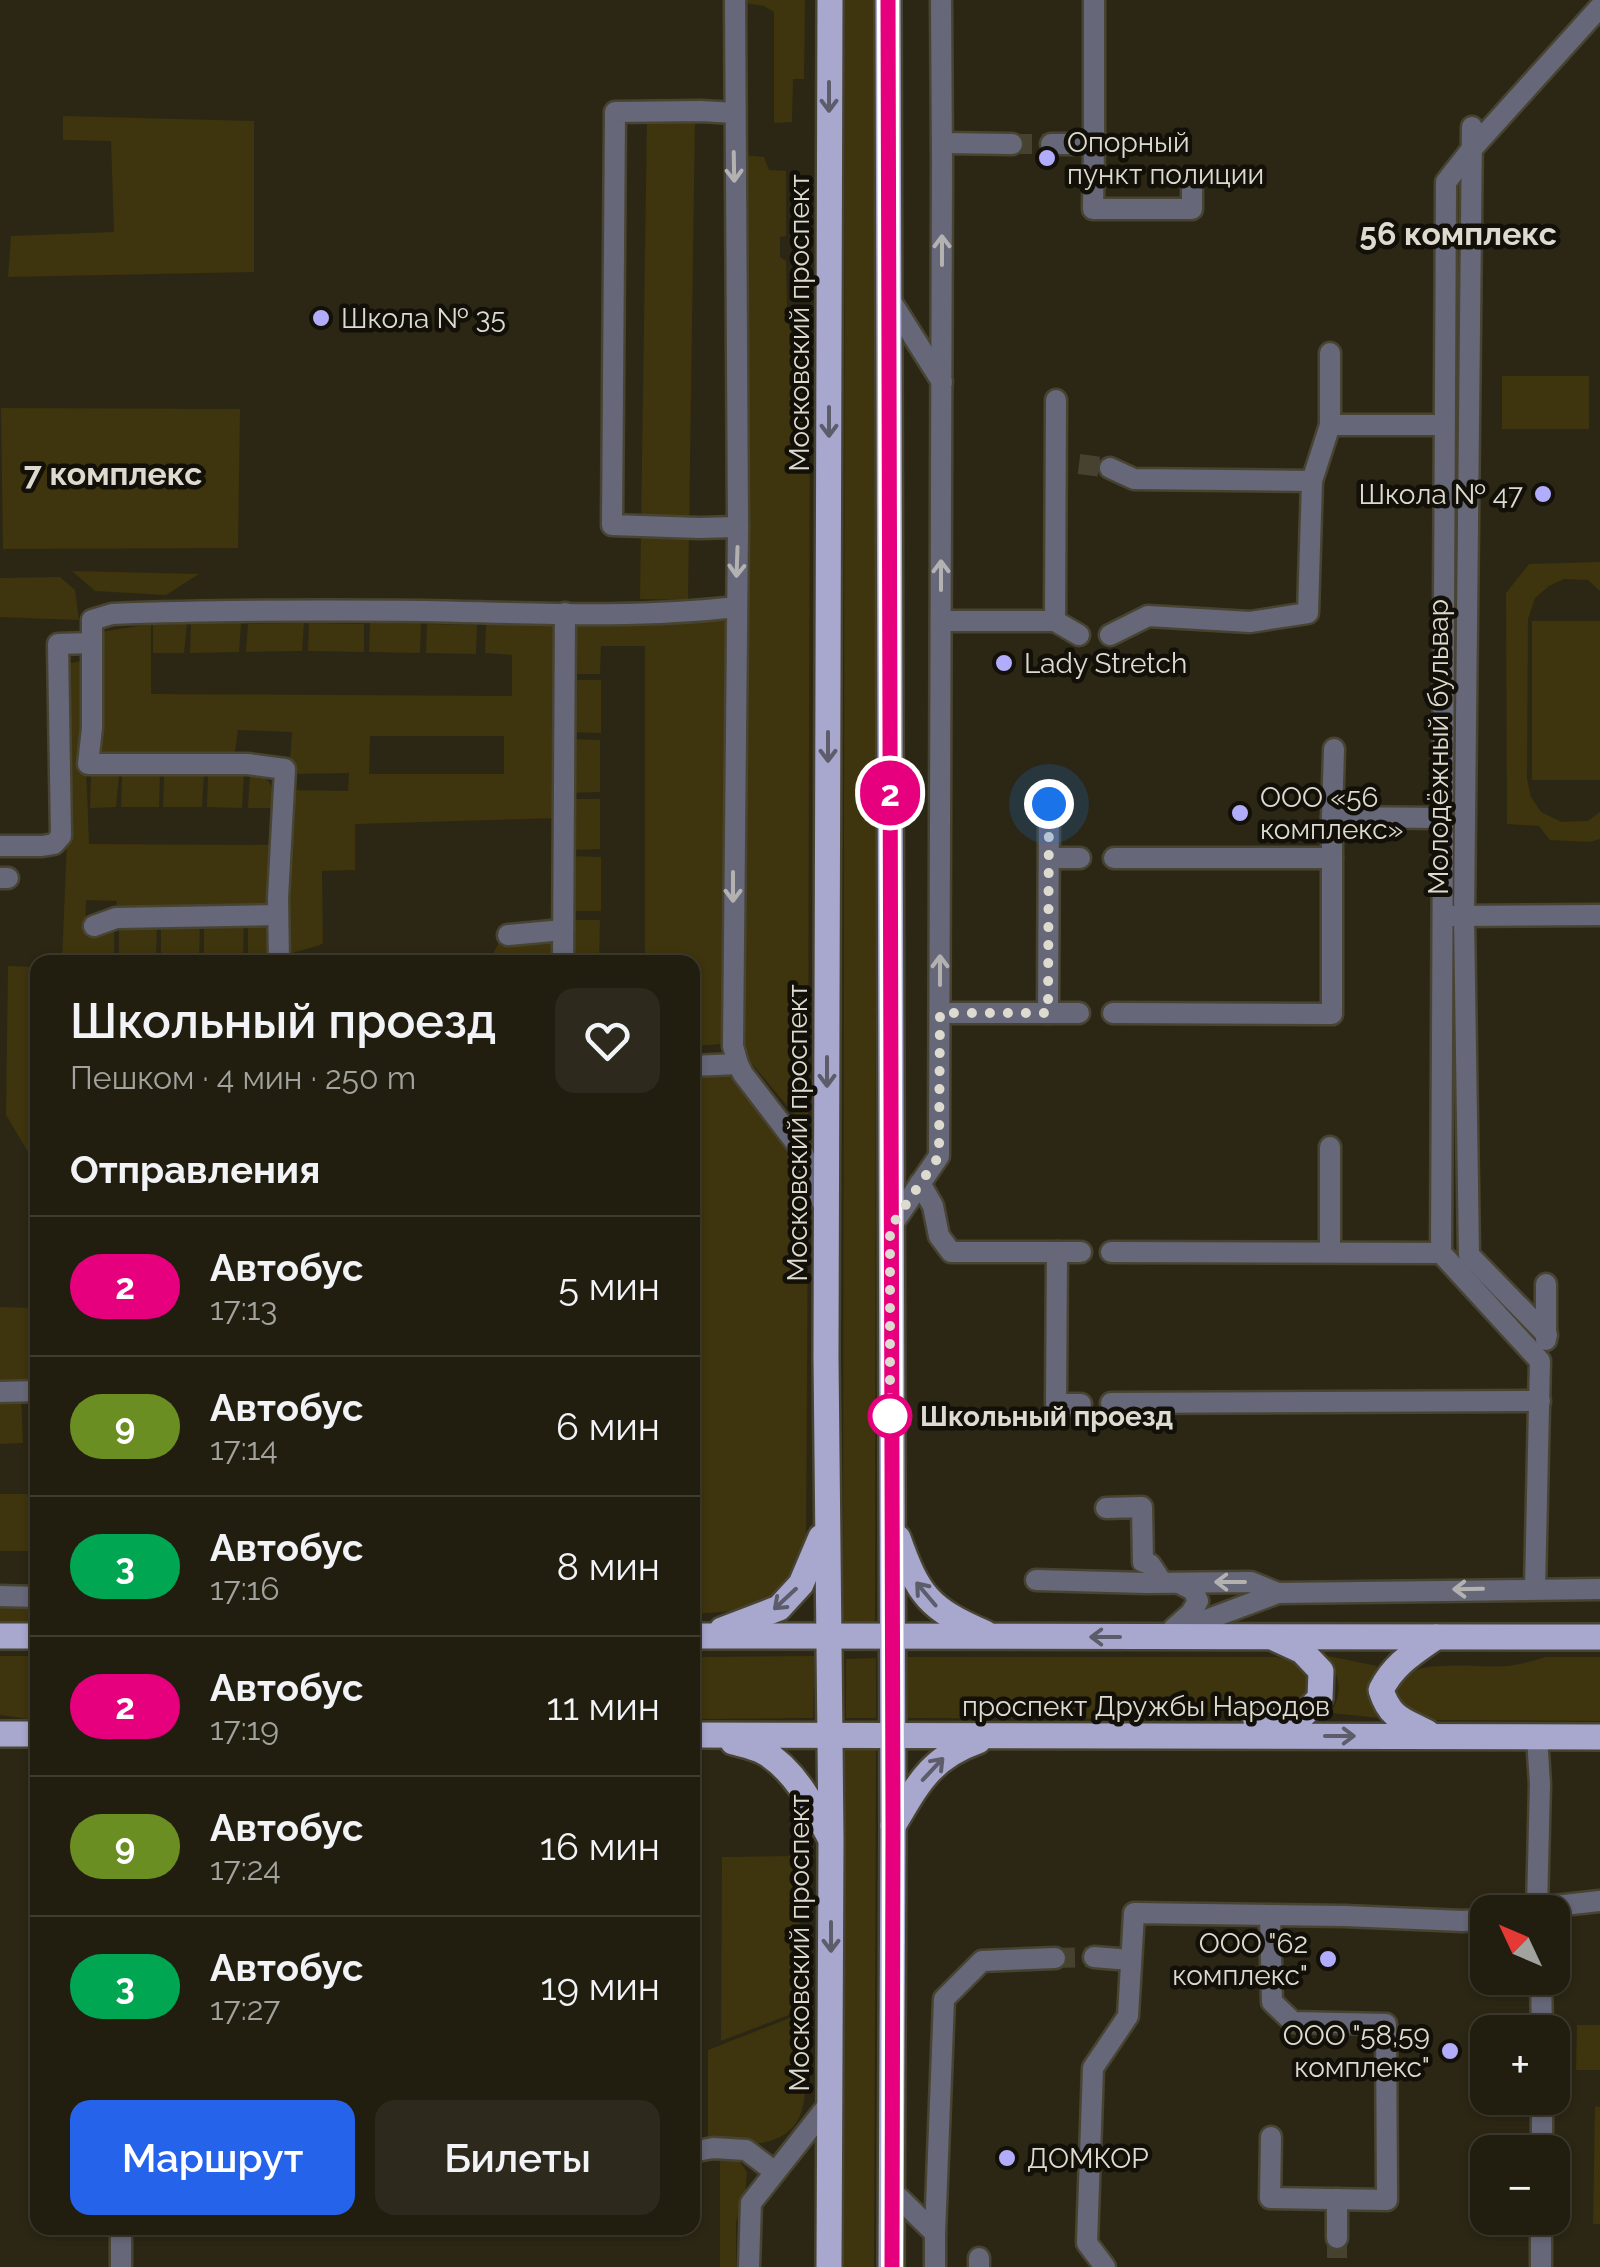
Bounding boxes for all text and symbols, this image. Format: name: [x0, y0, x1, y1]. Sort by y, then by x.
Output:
one-way arrow: [820, 80, 838, 113]
place label: Опорный пункт полиции: [1067, 126, 1264, 191]
marker: Опорный пункт полиции: [1036, 147, 1058, 169]
one-way arrow: [725, 151, 744, 183]
street label: Московский проспект: [783, 174, 816, 472]
district label: 56 комплекс: [1359, 215, 1557, 252]
one-way arrow: [932, 235, 952, 268]
place label: Школа № 35: [341, 302, 506, 335]
marker: Школа № 35: [310, 307, 332, 329]
one-way arrow: [820, 406, 838, 438]
district label: 7 комплекс: [24, 455, 202, 492]
place label: Школа № 47: [1358, 478, 1523, 511]
marker: Школа № 47: [1532, 483, 1554, 505]
one-way arrow: [728, 546, 747, 578]
one-way arrow: [932, 560, 950, 592]
street label: Молодёжный бульвар: [1422, 599, 1455, 895]
place label: Lady Stretch: [1024, 647, 1187, 680]
marker: Lady Stretch: [993, 652, 1015, 674]
one-way arrow: [818, 730, 838, 763]
line badge: 2: [858, 760, 922, 826]
text: 2: [880, 773, 900, 814]
your location: [1024, 779, 1074, 829]
place label: ООО «56 комплекс»: [1260, 781, 1404, 846]
marker: ООО «56 комплекс»: [1229, 802, 1251, 824]
one-way arrow: [724, 871, 743, 903]
one-way arrow: [930, 955, 950, 988]
street label: Московский проспект: [781, 984, 814, 1282]
button: heart: [555, 988, 660, 1093]
text: Школьный проезд: [70, 993, 496, 1049]
one-way arrow: [818, 1056, 836, 1088]
text: Пешком · 4 мин · 250 m: [70, 1059, 416, 1096]
text: Отправления: [70, 1147, 320, 1192]
text: Автобус: [210, 1245, 364, 1290]
text: 5 мин: [558, 1264, 660, 1309]
text: 2: [115, 1266, 135, 1307]
text: 17:13: [210, 1290, 277, 1327]
text: Автобус: [210, 1385, 364, 1430]
marker: Школьный проезд: [869, 1395, 911, 1437]
place label: Школьный проезд: [920, 1400, 1173, 1433]
text: 6 мин: [556, 1404, 660, 1449]
text: 9: [115, 1406, 135, 1447]
text: 17:14: [210, 1430, 278, 1467]
text: Автобус: [210, 1525, 364, 1570]
text: 8 мин: [556, 1544, 660, 1589]
text: 3: [115, 1546, 135, 1587]
text: 17:16: [210, 1570, 280, 1607]
one-way arrow: [1214, 1572, 1246, 1592]
one-way arrow: [1452, 1580, 1484, 1599]
one-way arrow: [915, 1581, 937, 1607]
one-way arrow: [774, 1587, 798, 1611]
one-way arrow: [1089, 1628, 1122, 1646]
text: Автобус: [210, 1665, 364, 1710]
text: 11 мин: [546, 1684, 660, 1729]
text: 2: [115, 1686, 135, 1727]
street label: проспект Дружбы Народов: [962, 1690, 1330, 1723]
text: 17:19: [210, 1710, 279, 1747]
one-way arrow: [1324, 1726, 1356, 1746]
one-way arrow: [920, 1757, 944, 1783]
street label: Московский проспект: [783, 1794, 816, 2092]
text: Автобус: [210, 1805, 364, 1850]
text: 16 мин: [540, 1824, 660, 1869]
text: 9: [115, 1826, 135, 1867]
text: 17:24: [210, 1850, 281, 1887]
north arrow: [1470, 1895, 1570, 1995]
map controls: [1470, 1895, 1570, 2235]
one-way arrow: [822, 1920, 840, 1952]
place label: ООО "62 комплекс": [1172, 1927, 1308, 1992]
text: Автобус: [210, 1945, 364, 1990]
marker: ООО "62 комплекс": [1317, 1948, 1339, 1970]
text: 19 мин: [540, 1964, 660, 2009]
text: 3: [115, 1966, 135, 2007]
text: 17:27: [210, 1990, 280, 2027]
button: +: [1470, 2015, 1570, 2115]
place label: ООО "58,59 комплекс": [1283, 2019, 1430, 2084]
marker: ООО "58,59 комплекс": [1439, 2040, 1461, 2062]
button: Маршрут: [70, 2100, 355, 2215]
button: Билеты: [375, 2100, 660, 2215]
button: −: [1470, 2135, 1570, 2235]
place label: ДОМКОР: [1027, 2142, 1149, 2175]
marker: ДОМКОР: [996, 2147, 1018, 2169]

